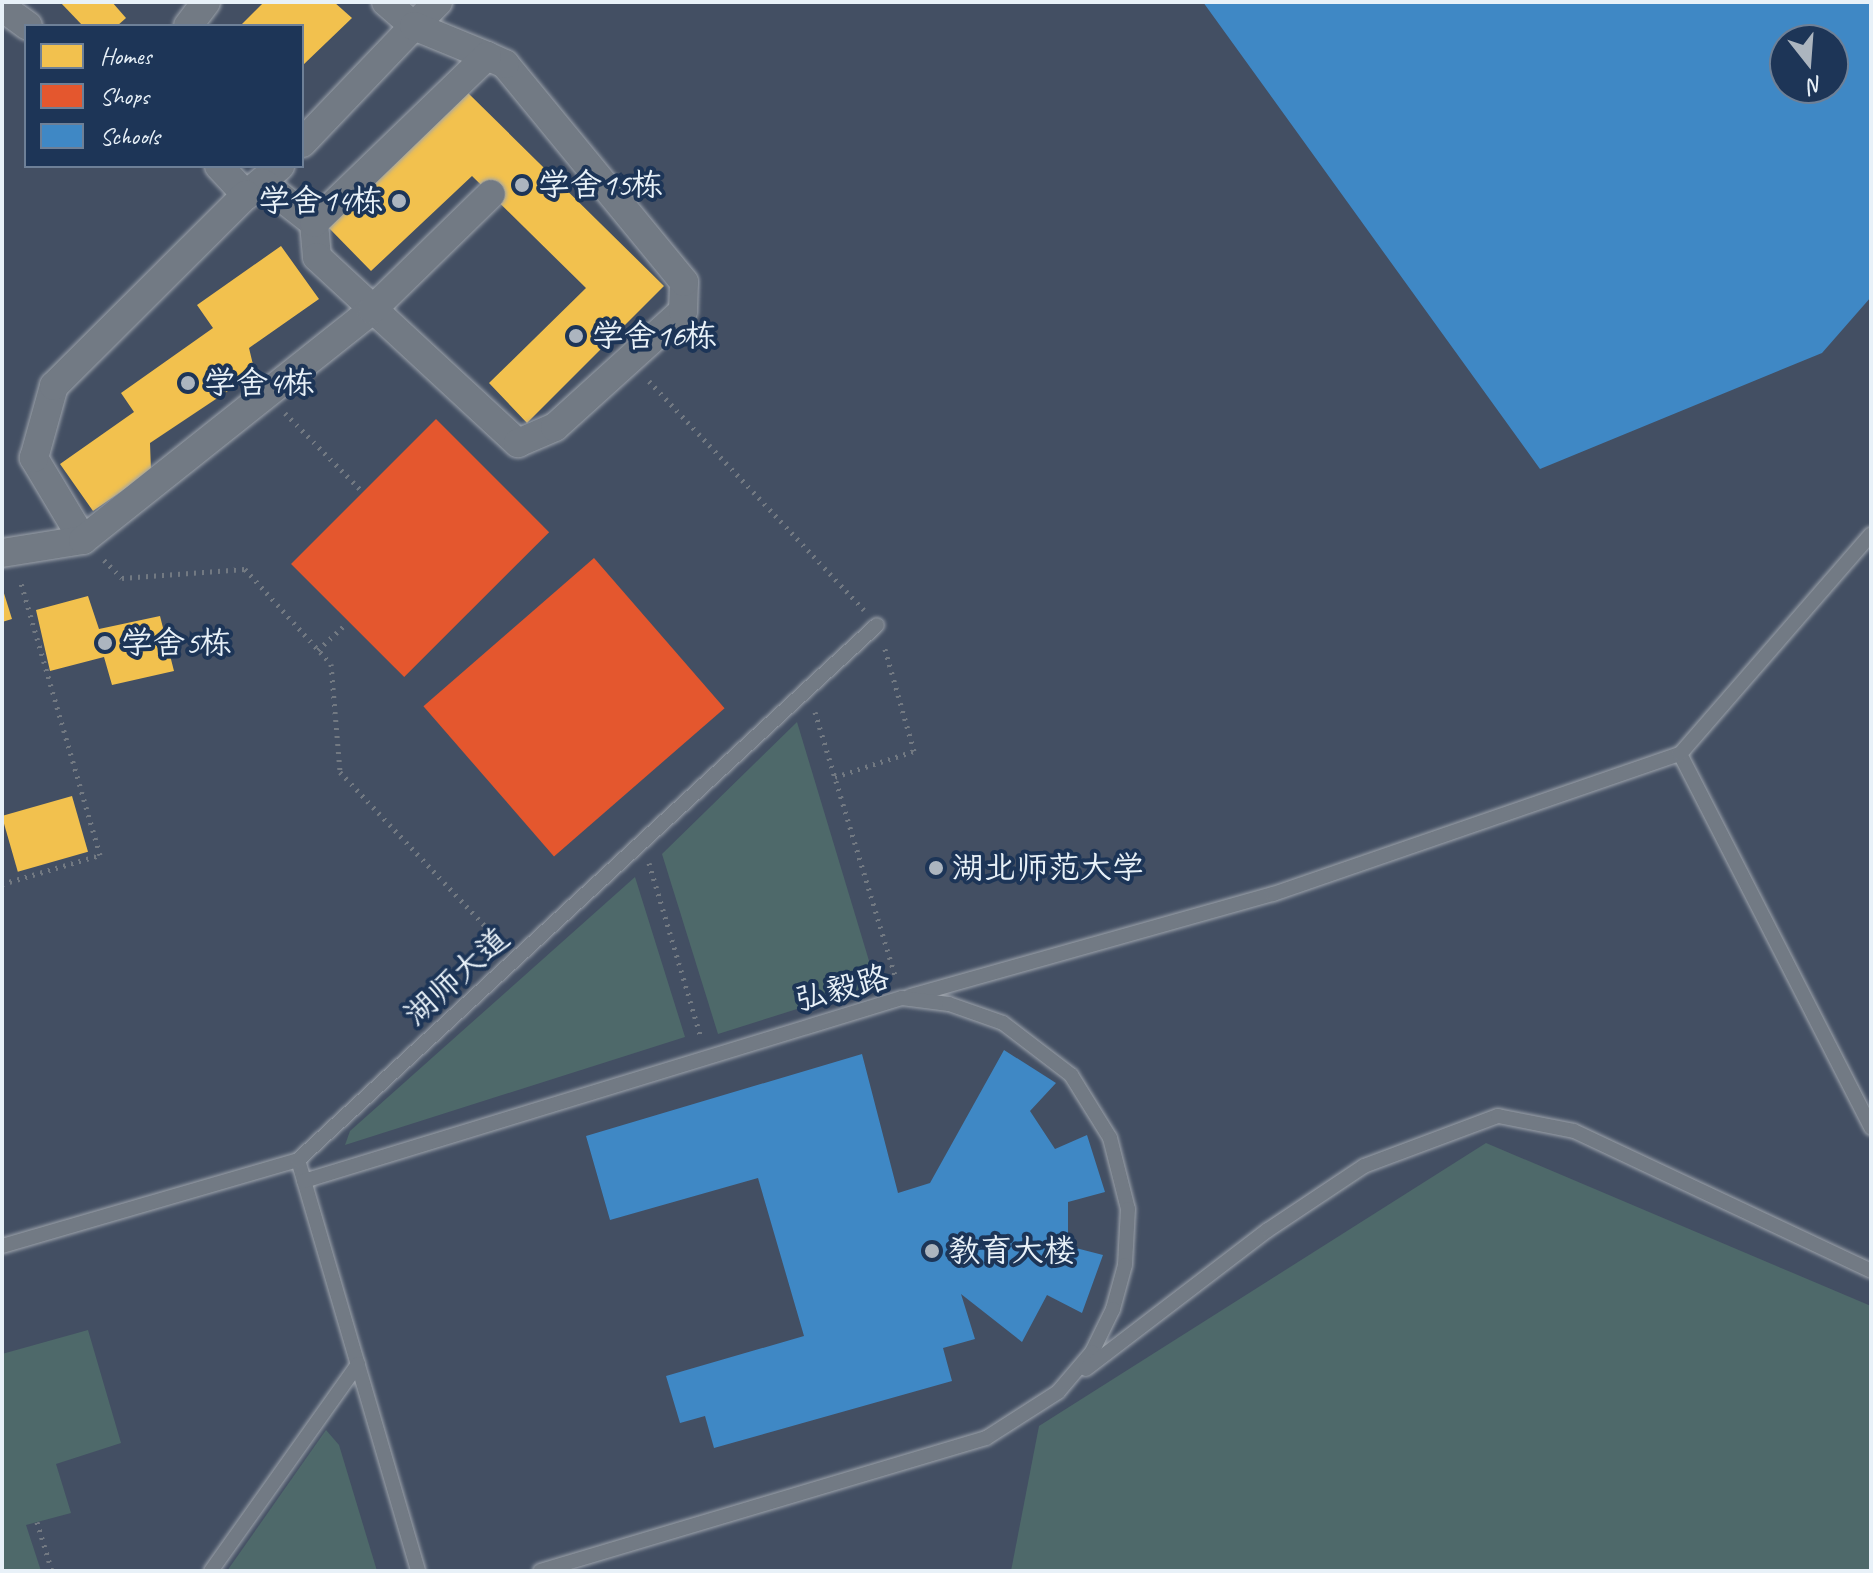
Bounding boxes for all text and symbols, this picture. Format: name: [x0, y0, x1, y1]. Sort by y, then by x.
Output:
legend: [24, 24, 304, 168]
north arrow: [1769, 24, 1849, 104]
text: Homes: [100, 41, 151, 71]
text: N: [1805, 70, 1826, 100]
text: Shops: [100, 81, 149, 111]
text: Schools: [100, 121, 160, 151]
place label: 学舍15栋: [538, 166, 663, 204]
marker: 学舍15栋: [513, 176, 531, 194]
place label: 学舍14栋: [258, 182, 383, 220]
marker: 学舍14栋: [390, 192, 408, 210]
place label: 学舍16栋: [592, 317, 717, 355]
marker: 学舍16栋: [567, 327, 585, 345]
place label: 学舍4栋: [204, 364, 314, 402]
marker: 学舍4栋: [179, 374, 197, 392]
place label: 学舍5栋: [121, 624, 231, 662]
marker: 学舍5栋: [96, 634, 114, 652]
place label: 湖北师范大学: [952, 849, 1144, 887]
marker: 湖北师范大学: [927, 859, 945, 877]
street label: 湖师大道: [397, 920, 517, 1034]
street label: 弘毅路: [791, 958, 893, 1020]
place label: 教育大楼: [948, 1232, 1076, 1270]
marker: 教育大楼: [923, 1242, 941, 1260]

